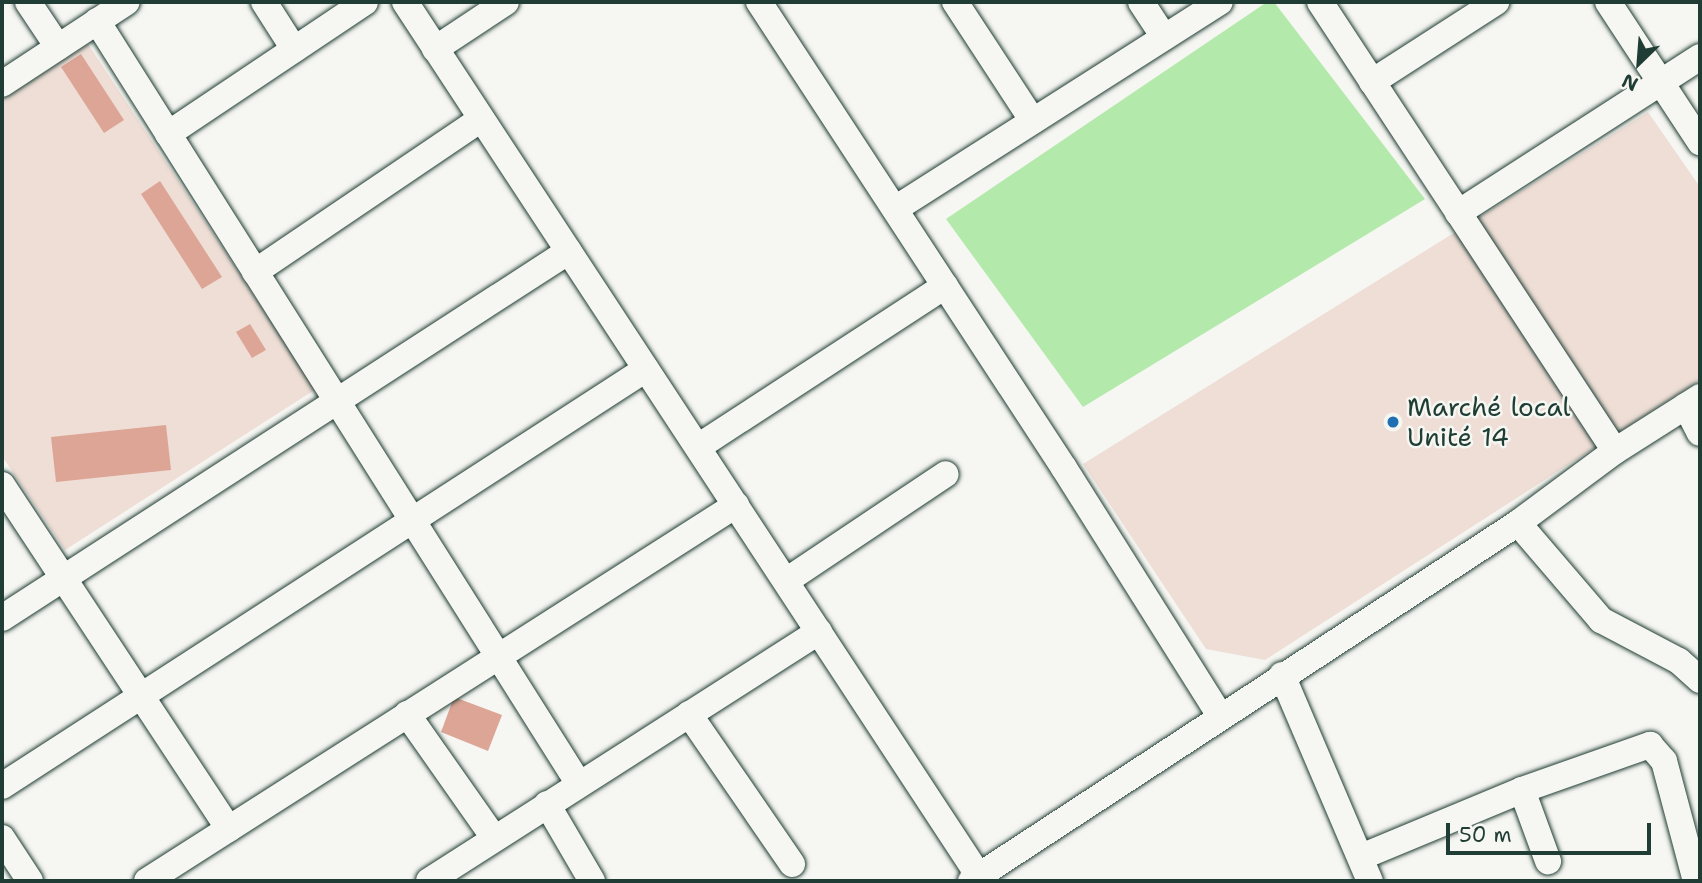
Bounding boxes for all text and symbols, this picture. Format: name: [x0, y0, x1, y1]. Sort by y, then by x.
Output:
north arrow: [1604, 28, 1674, 98]
text: N: [1618, 68, 1642, 97]
place label: Marché local Unité 14: [1407, 391, 1570, 452]
marker: Marché local Unité 14: [1385, 414, 1401, 430]
scale bar: [1450, 810, 1655, 854]
text: 50 m: [1459, 821, 1512, 849]

